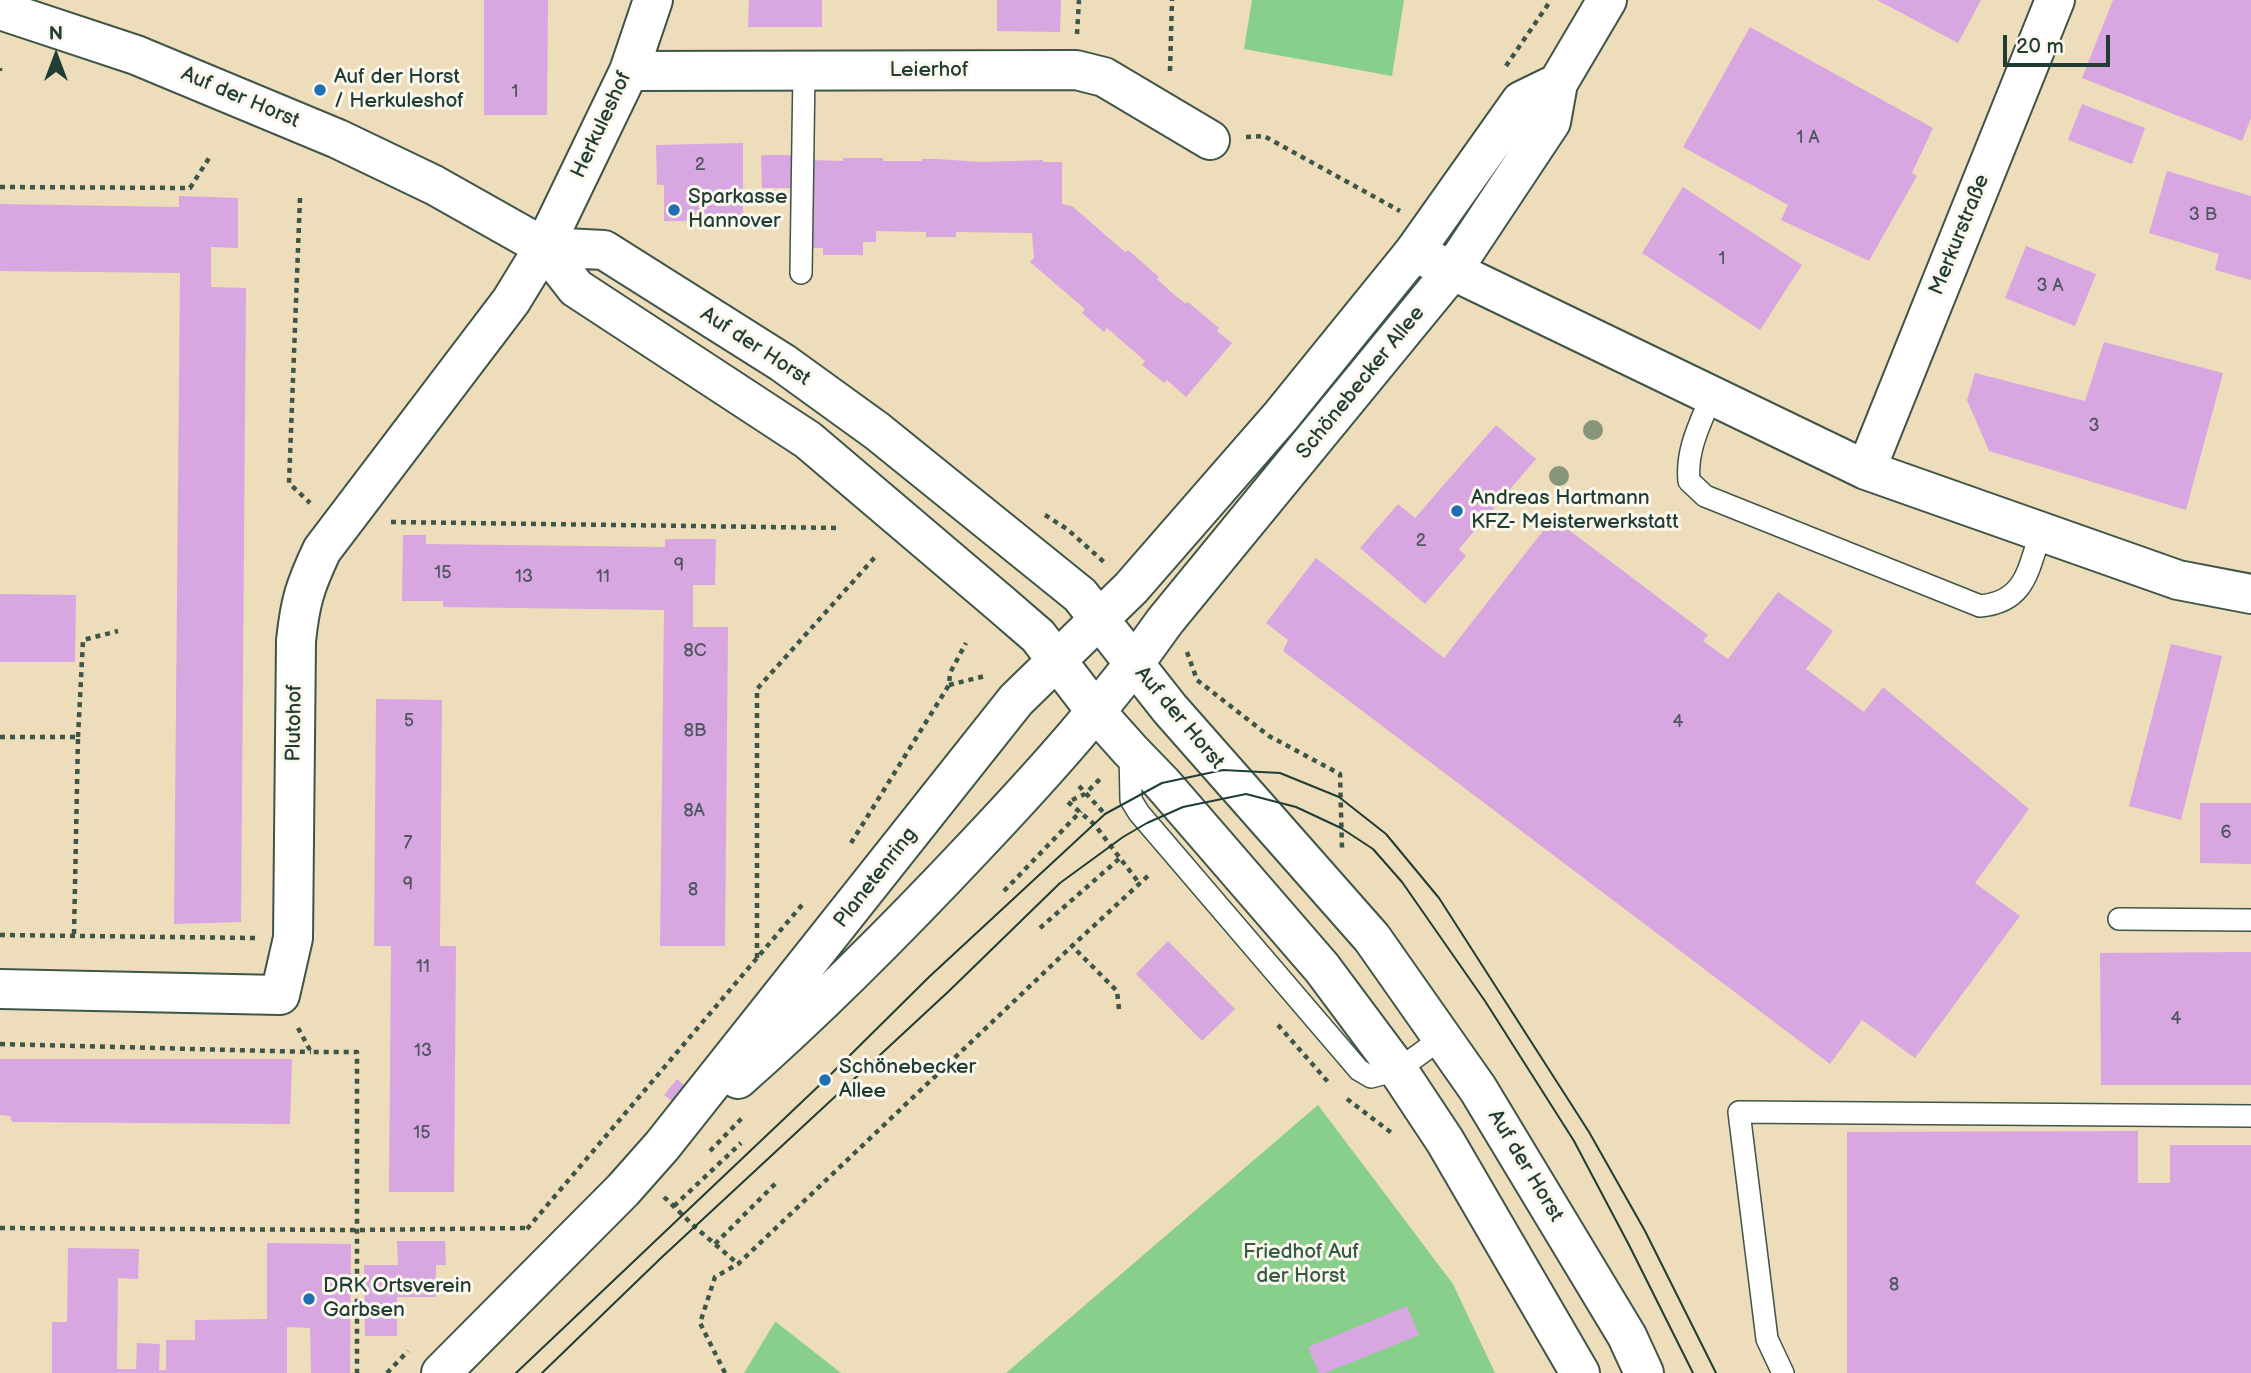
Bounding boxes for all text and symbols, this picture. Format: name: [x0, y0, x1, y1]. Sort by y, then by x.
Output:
north arrow: [21, 21, 91, 91]
scale bar: [2006, 21, 2113, 65]
text: N: [49, 23, 63, 46]
text: 20 m: [2016, 34, 2064, 59]
street label: Leierhof: [890, 58, 968, 84]
street label: Auf der Horst: [177, 62, 303, 134]
place label: Auf der Horst / Herkuleshof: [334, 65, 464, 115]
street label: Herkuleshof: [566, 68, 638, 182]
house number: 1: [512, 81, 518, 103]
marker: Auf der Horst / Herkuleshof: [312, 82, 328, 98]
house number: 1 A: [1797, 127, 1819, 149]
house number: 2: [695, 154, 705, 176]
street label: Merkurstraße: [1924, 171, 1996, 299]
place label: Sparkasse Hannover: [688, 185, 787, 235]
marker: Sparkasse Hannover: [666, 202, 682, 218]
house number: 3 B: [2189, 204, 2217, 226]
house number: 1: [1719, 248, 1725, 270]
house number: 3 A: [2037, 275, 2063, 297]
street label: Schönebecker Allee: [1292, 301, 1430, 465]
street label: Auf der Horst: [695, 302, 815, 392]
house number: 3: [2088, 415, 2100, 437]
place label: Andreas Hartmann KFZ- Meisterwerkstatt: [1471, 486, 1679, 536]
marker: Andreas Hartmann KFZ- Meisterwerkstatt: [1449, 503, 1465, 519]
house number: 2: [1416, 530, 1426, 552]
house number: 9: [674, 555, 684, 577]
house number: 15: [434, 562, 452, 584]
house number: 13: [515, 566, 533, 588]
house number: 11: [596, 566, 610, 588]
house number: 8C: [683, 640, 707, 662]
street label: Auf der Horst: [1129, 662, 1229, 774]
street label: Plutohof: [282, 684, 308, 762]
house number: 5: [404, 710, 414, 732]
house number: 4: [1673, 711, 1683, 733]
house number: 8B: [684, 720, 706, 742]
house number: 8A: [683, 800, 705, 822]
house number: 6: [2221, 822, 2231, 844]
street label: Planetenring: [829, 823, 923, 933]
house number: 7: [404, 832, 412, 854]
house number: 9: [403, 874, 413, 896]
house number: 8: [688, 879, 698, 901]
house number: 11: [416, 956, 430, 978]
house number: 4: [2171, 1008, 2181, 1030]
house number: 13: [414, 1040, 432, 1062]
place label: Schönebecker Allee: [839, 1055, 976, 1105]
marker: Schönebecker Allee: [817, 1072, 833, 1088]
street label: Auf der Horst: [1482, 1106, 1568, 1226]
house number: 15: [413, 1122, 431, 1144]
park label: Friedhof Auf der Horst: [1243, 1240, 1359, 1290]
place label: DRK Ortsverein Garbsen: [323, 1274, 472, 1324]
house number: 8: [1889, 1274, 1899, 1296]
marker: DRK Ortsverein Garbsen: [301, 1291, 317, 1307]

